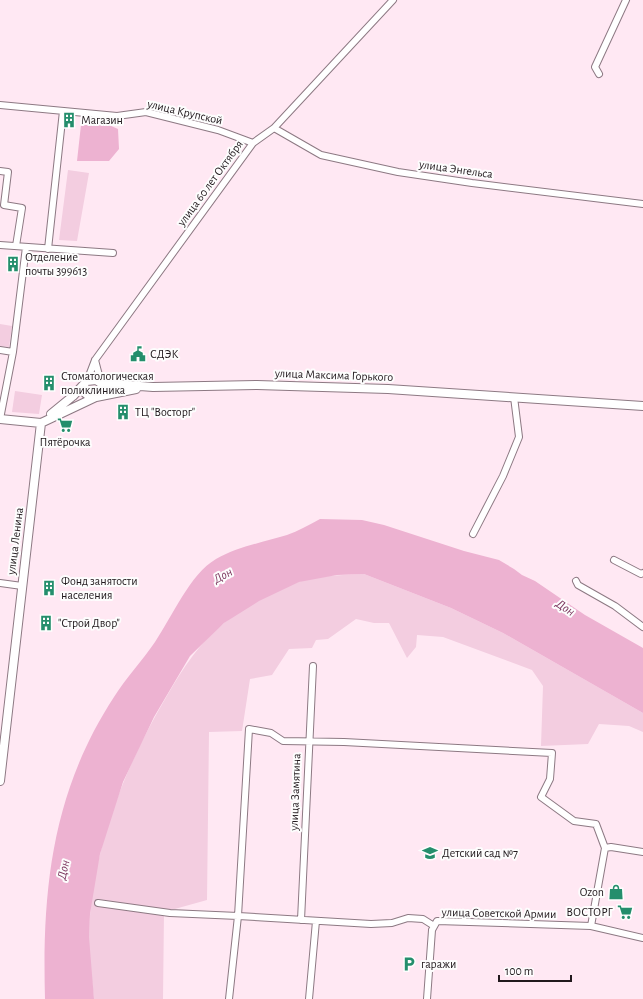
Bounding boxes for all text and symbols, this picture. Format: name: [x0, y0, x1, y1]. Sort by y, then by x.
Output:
street label: улица Крупской: [145, 97, 224, 127]
building icon: Магазин: [60, 111, 78, 129]
place label: Магазин: [81, 114, 123, 126]
street label: улица 60 лет Октября: [174, 138, 246, 229]
street label: улица Энгельса: [417, 158, 494, 181]
place label: Отделение почты 399613: [25, 251, 87, 277]
building icon: Отделение почты 399613: [4, 255, 22, 273]
public building icon: СДЭК: [129, 345, 147, 363]
place label: СДЭК: [150, 348, 179, 360]
street label: улица Максима Горького: [274, 367, 394, 384]
place label: Стоматологическая поликлиника: [61, 370, 154, 396]
building icon: Стоматологическая поликлиника: [40, 374, 58, 392]
building icon: ТЦ "Восторг": [114, 403, 132, 421]
place label: ТЦ "Восторг": [135, 406, 195, 418]
supermarket icon: Пятёрочка: [56, 416, 74, 434]
place label: Пятёрочка: [39, 436, 91, 448]
street label: улица Ленина: [5, 506, 26, 576]
water label: Дон: [210, 566, 235, 587]
place label: Фонд занятости населения: [61, 575, 138, 601]
building icon: Фонд занятости населения: [40, 579, 58, 597]
water label: Дон: [552, 597, 577, 619]
building icon: "Строй Двор": [37, 614, 55, 632]
place label: "Строй Двор": [58, 617, 120, 629]
street label: улица Замятина: [288, 753, 303, 832]
school or university icon: Детский сад №7: [421, 844, 439, 862]
place label: Детский сад №7: [442, 847, 518, 859]
water label: Дон: [55, 859, 73, 882]
shop icon: Ozon: [607, 883, 625, 901]
place label: Ozon: [580, 886, 604, 898]
supermarket icon: ВОСТОРГ: [616, 903, 634, 921]
street label: улица Советской Армии: [440, 906, 556, 921]
place label: ВОСТОРГ: [566, 906, 614, 918]
parking icon: гаражи: [400, 955, 418, 973]
scale bar: [499, 957, 571, 983]
place label: гаражи: [421, 958, 456, 970]
text: 100 m: [505, 965, 533, 977]

